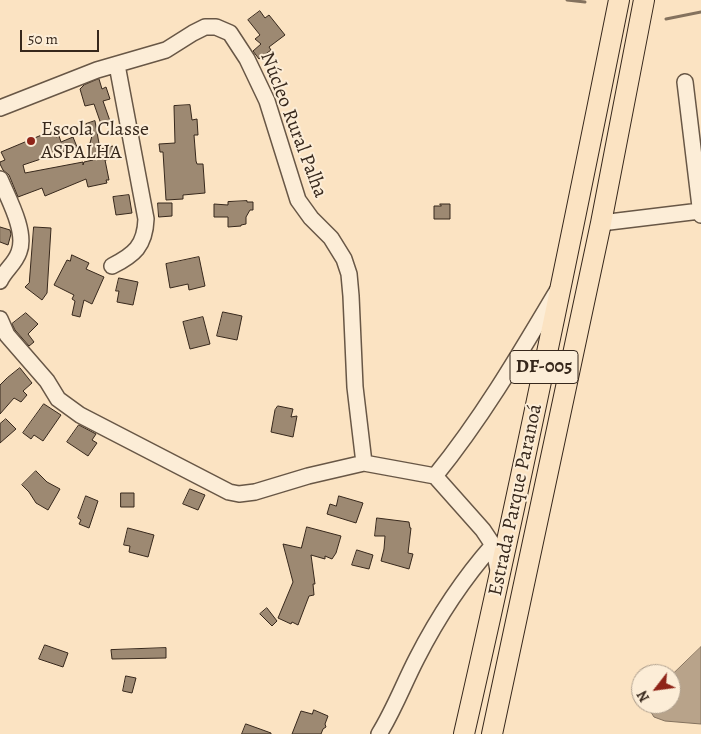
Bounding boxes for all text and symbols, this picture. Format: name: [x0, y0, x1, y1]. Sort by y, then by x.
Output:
scale bar: [22, 20, 101, 52]
text: 50 m: [28, 29, 58, 49]
street label: Núcleo Rural Palha: [254, 49, 332, 201]
place label: Escola Classe ASPALHA: [41, 118, 149, 165]
marker: Escola Classe ASPALHA: [25, 135, 37, 147]
road number: DF-005: [510, 351, 578, 384]
street label: Estrada Parque Paranoá: [484, 402, 548, 598]
north arrow: [631, 664, 681, 714]
text: N: [633, 687, 654, 705]

